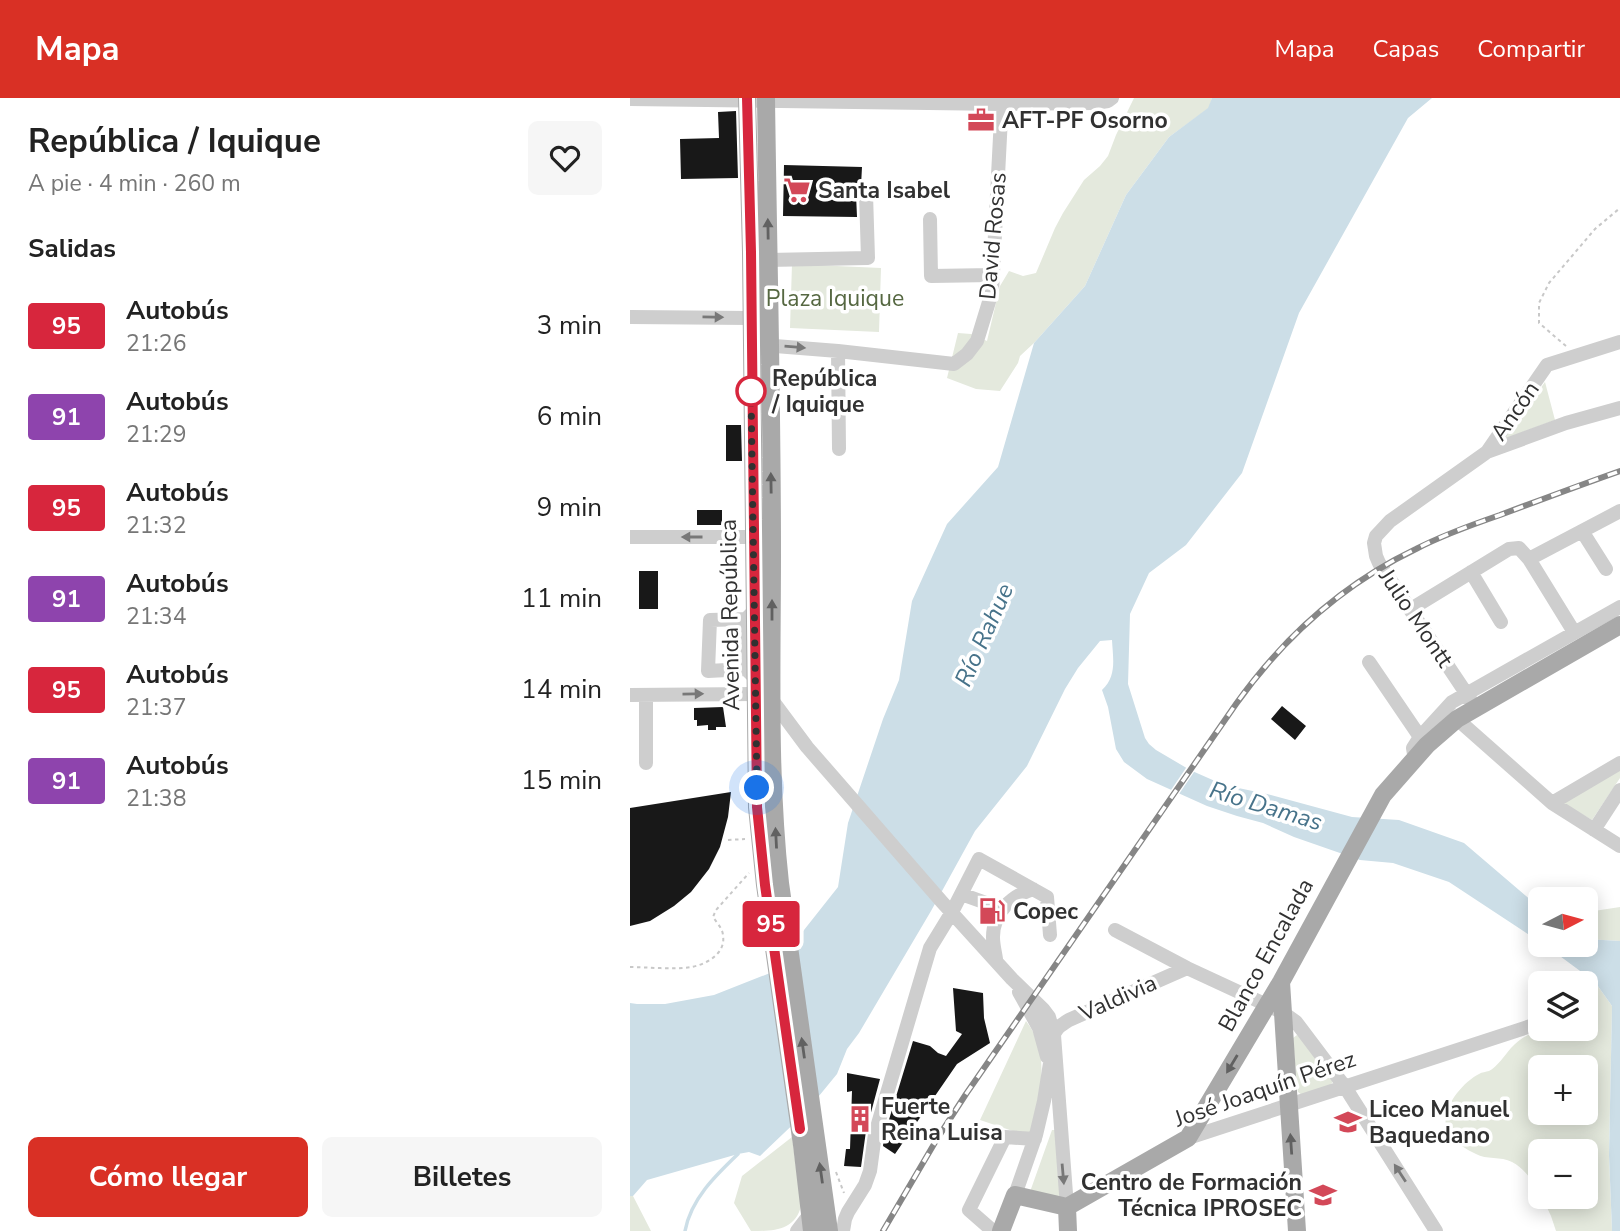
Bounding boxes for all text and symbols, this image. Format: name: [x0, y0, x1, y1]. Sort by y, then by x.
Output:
text: Mapa: [35, 27, 120, 72]
text: Mapa: [1275, 33, 1335, 65]
text: Capas: [1373, 33, 1439, 65]
text: Compartir: [1477, 33, 1585, 65]
office icon: AFT-PF Osorno: [966, 105, 996, 135]
place label: AFT-PF Osorno: [1002, 105, 1168, 136]
text: República / Iquique: [28, 119, 321, 164]
button: heart: [528, 121, 602, 195]
text: A pie · 4 min · 260 m: [28, 168, 241, 199]
street label: David Rosas: [972, 171, 1014, 301]
supermarket icon: Santa Isabel: [782, 175, 812, 205]
place label: Santa Isabel: [818, 175, 951, 206]
one-way arrow: [762, 218, 774, 240]
text: Salidas: [28, 231, 116, 266]
park label: Plaza Iquique: [766, 283, 904, 314]
text: Autobús: [126, 293, 229, 328]
text: 3 min: [537, 308, 602, 343]
text: 95: [52, 310, 81, 342]
one-way arrow: [702, 312, 724, 323]
text: 21:26: [126, 328, 186, 359]
one-way arrow: [784, 342, 806, 353]
place label: República / Iquique: [771, 363, 877, 420]
street label: Ancón: [1483, 375, 1547, 447]
marker: República / Iquique: [736, 376, 766, 406]
text: Autobús: [126, 384, 229, 419]
text: 6 min: [537, 399, 602, 434]
text: 91: [52, 401, 81, 433]
text: 21:29: [126, 419, 186, 450]
one-way arrow: [765, 471, 777, 493]
text: Autobús: [126, 475, 229, 510]
text: 9 min: [537, 490, 602, 525]
text: 95: [52, 492, 81, 524]
text: 21:32: [126, 510, 186, 541]
street label: Avenida República: [713, 519, 747, 711]
one-way arrow: [680, 531, 702, 543]
street label: Julio Montt: [1371, 562, 1461, 674]
text: Autobús: [126, 566, 229, 601]
water label: Río Rahue: [947, 578, 1021, 692]
text: 11 min: [521, 581, 602, 616]
text: 91: [52, 583, 81, 615]
one-way arrow: [766, 599, 778, 621]
text: 21:34: [126, 601, 186, 632]
text: Autobús: [126, 657, 229, 692]
text: 14 min: [521, 672, 602, 707]
text: 95: [52, 674, 81, 706]
one-way arrow: [682, 688, 704, 700]
text: 21:37: [126, 692, 186, 723]
text: Autobús: [126, 748, 229, 783]
text: 15 min: [521, 763, 602, 798]
text: 91: [52, 765, 81, 797]
your location: [739, 770, 774, 805]
water label: Río Damas: [1206, 774, 1326, 838]
text: 21:38: [126, 783, 186, 814]
one-way arrow: [770, 827, 781, 849]
street label: Blanco Encalada: [1211, 873, 1321, 1037]
north arrow: [1528, 887, 1598, 957]
map controls: [1528, 887, 1598, 1209]
fuel station icon: Copec: [977, 896, 1007, 926]
place label: Copec: [1013, 896, 1078, 927]
line badge: 95: [740, 901, 802, 947]
text: 95: [757, 908, 785, 940]
street label: Valdivia: [1074, 967, 1162, 1029]
button: layers: [1528, 971, 1598, 1041]
one-way arrow: [797, 1037, 808, 1059]
street label: José Joaquín Pérez: [1169, 1043, 1360, 1135]
one-way arrow: [1226, 1054, 1238, 1073]
button: +: [1528, 1055, 1598, 1125]
place label: Fuerte Reina Luisa: [881, 1091, 1003, 1148]
place label: Liceo Manuel Baquedano: [1369, 1094, 1510, 1151]
building icon: Fuerte Reina Luisa: [845, 1104, 875, 1134]
school or university icon: Liceo Manuel Baquedano: [1333, 1107, 1363, 1137]
one-way arrow: [1285, 1133, 1296, 1155]
button: Cómo llegar: [28, 1137, 308, 1217]
button: Billetes: [322, 1137, 602, 1217]
button: −: [1528, 1139, 1598, 1209]
one-way arrow: [815, 1162, 826, 1184]
one-way arrow: [1058, 1163, 1069, 1185]
one-way arrow: [1393, 1164, 1407, 1182]
place label: Centro de Formación Técnica IPROSEC: [1081, 1167, 1302, 1224]
school or university icon: Centro de Formación Técnica IPROSEC: [1308, 1180, 1338, 1210]

